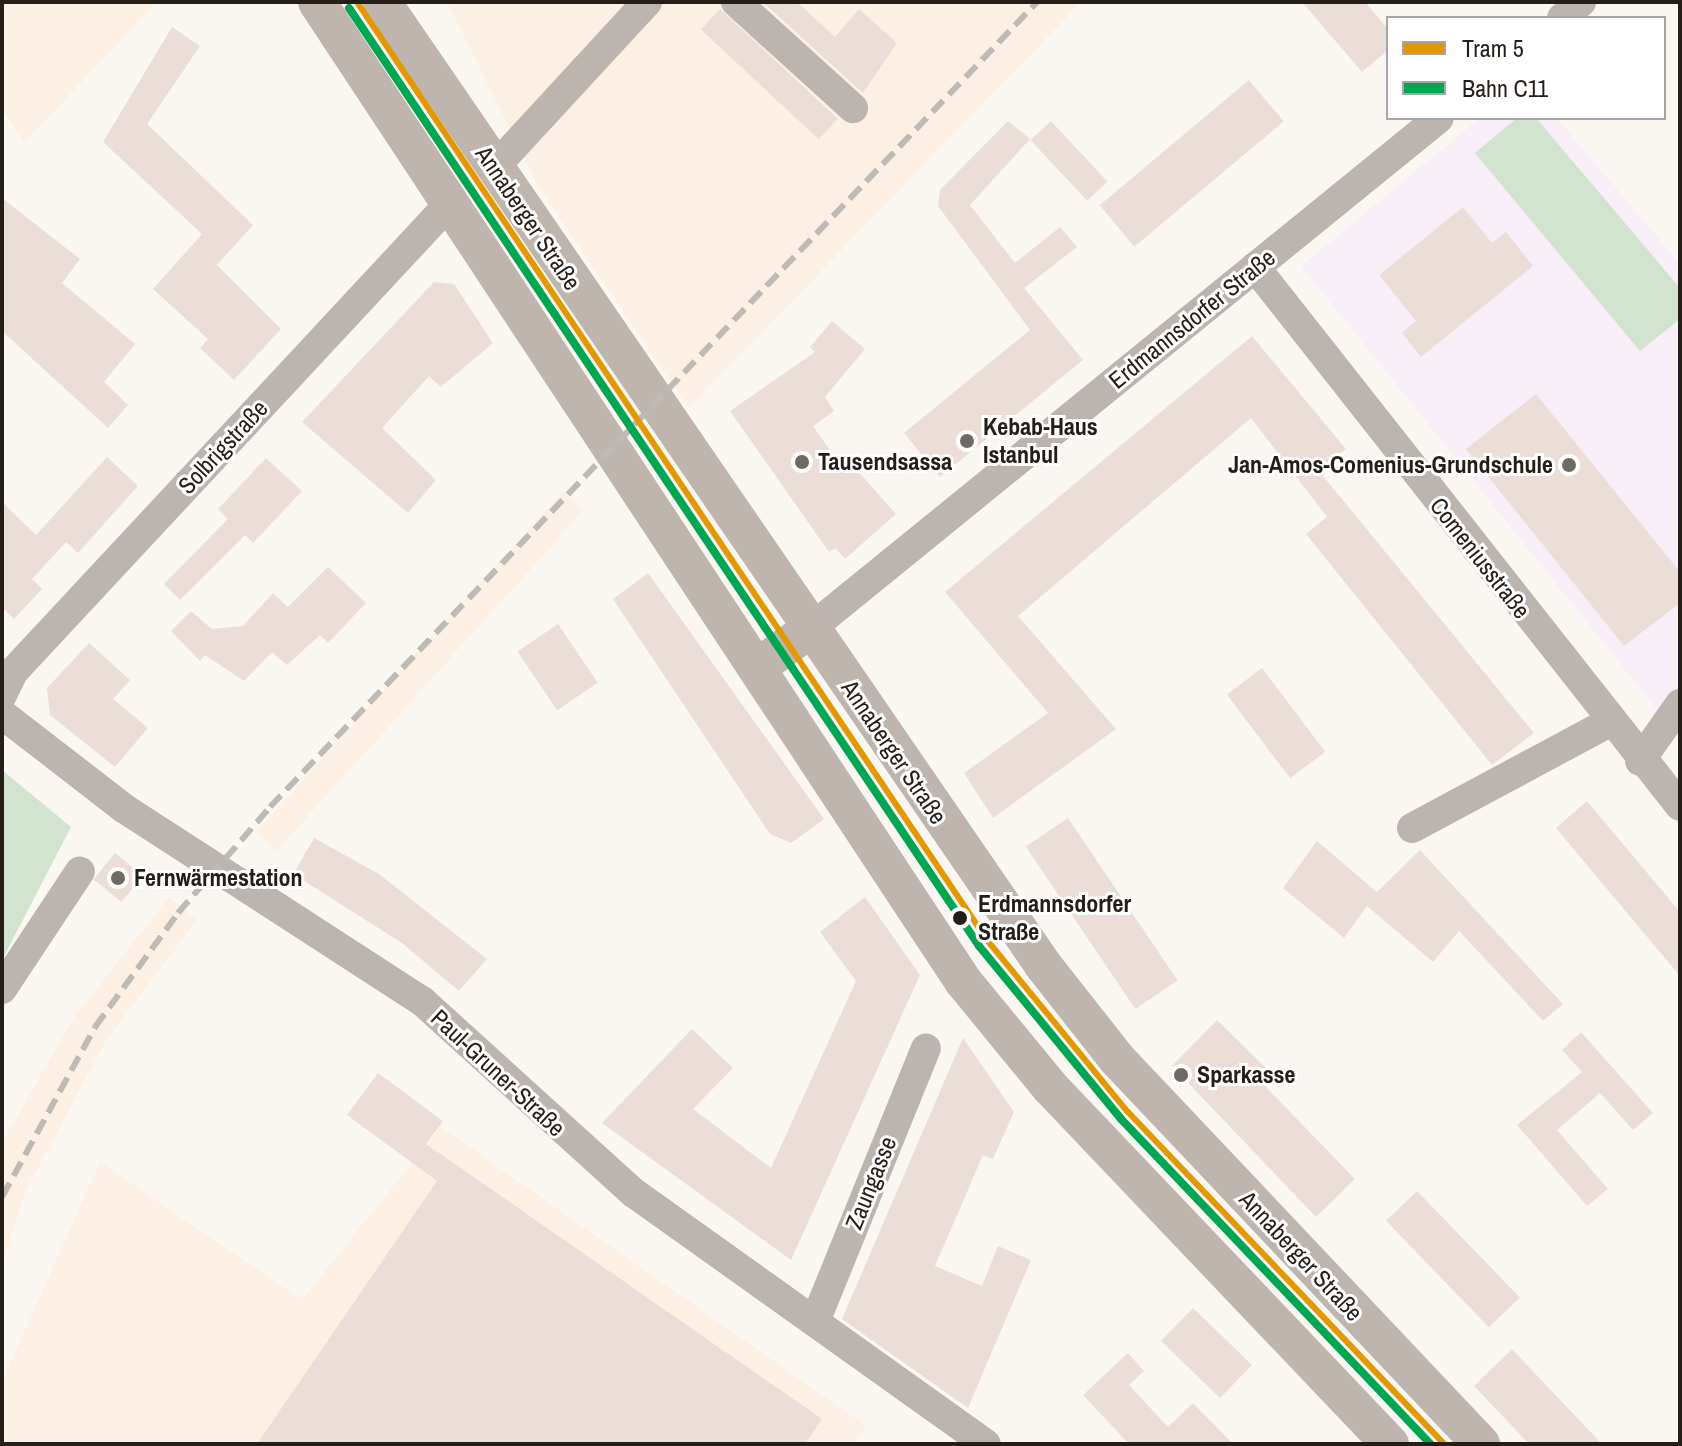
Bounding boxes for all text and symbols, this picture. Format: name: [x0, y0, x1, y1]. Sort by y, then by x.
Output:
legend: [1386, 16, 1666, 120]
text: Tram 5: [1462, 32, 1524, 64]
text: Bahn C11: [1462, 72, 1548, 104]
street label: Annaberger Straße: [469, 141, 587, 295]
street label: Erdmannsdorfer Straße: [1103, 243, 1281, 395]
street label: Solbrigstraße: [172, 394, 274, 500]
place label: Kebab-Haus Istanbul: [983, 413, 1098, 469]
marker: Kebab-Haus Istanbul: [958, 432, 976, 450]
place label: Tausendsassa: [818, 448, 952, 476]
place label: Jan-Amos-Comenius-Grundschule: [1228, 451, 1553, 479]
marker: Tausendsassa: [793, 453, 811, 471]
marker: Jan-Amos-Comenius-Grundschule: [1560, 456, 1578, 474]
street label: Comeniusstraße: [1424, 492, 1536, 624]
street label: Annaberger Straße: [835, 675, 953, 829]
place label: Fernwärmestation: [134, 864, 303, 892]
marker: Fernwärmestation: [109, 869, 127, 887]
place label: Erdmannsdorfer Straße: [978, 890, 1131, 946]
marker: Erdmannsdorfer Straße: [949, 907, 971, 929]
street label: Paul-Gruner-Straße: [425, 1004, 571, 1142]
place label: Sparkasse: [1197, 1061, 1295, 1089]
marker: Sparkasse: [1172, 1066, 1190, 1084]
street label: Zaungasse: [839, 1132, 903, 1234]
street label: Annaberger Straße: [1233, 1185, 1369, 1327]

